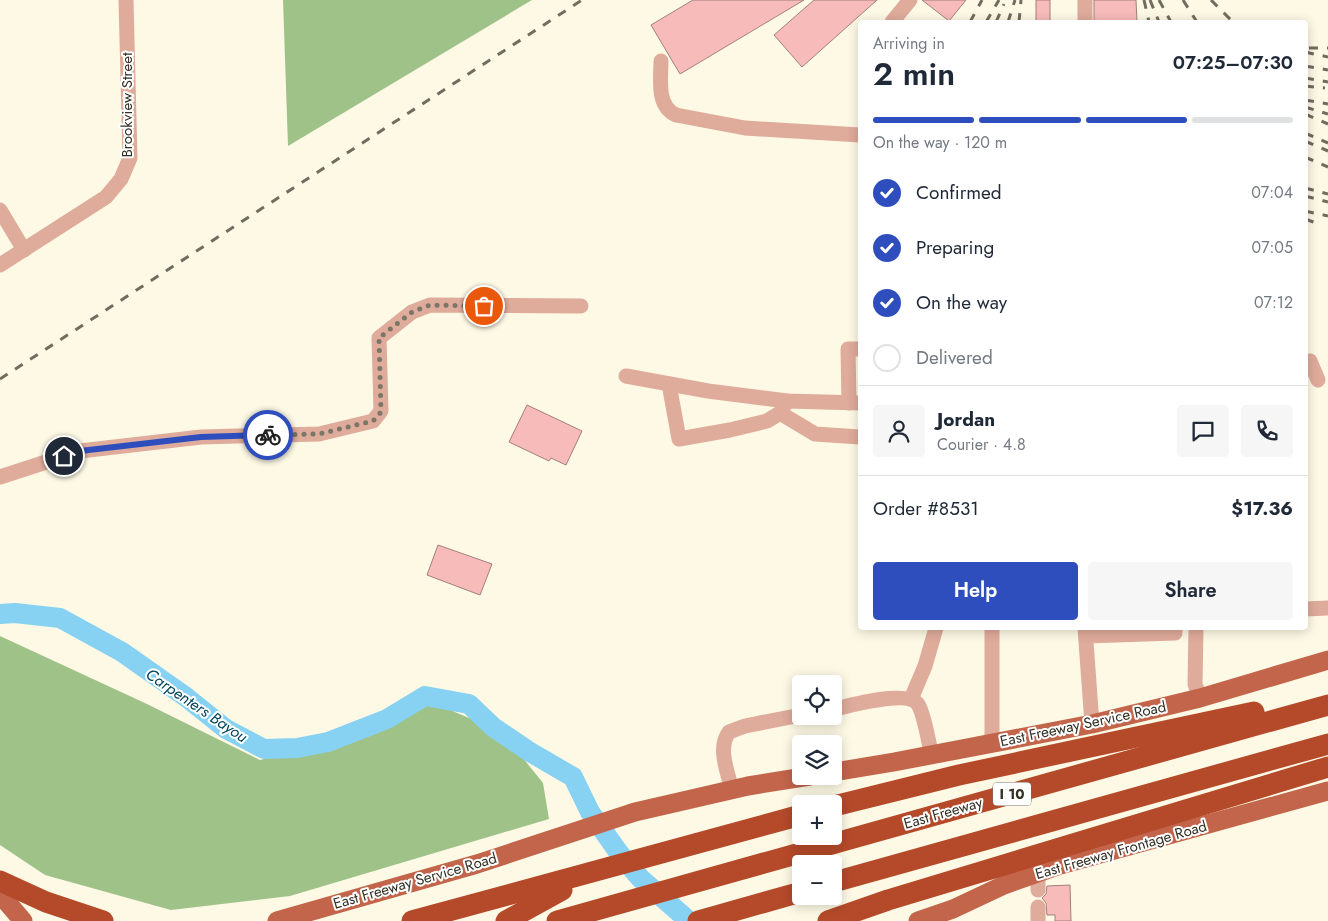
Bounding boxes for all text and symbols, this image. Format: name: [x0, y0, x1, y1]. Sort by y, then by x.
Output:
text: Arriving in: [873, 32, 945, 55]
text: 07:25–07:30: [1173, 49, 1293, 76]
text: 2 min: [873, 51, 955, 97]
street label: Brookview Street: [116, 52, 138, 158]
text: On the way · 120 m: [873, 131, 1007, 154]
icon: check: [873, 179, 901, 207]
text: Confirmed: [916, 179, 1002, 206]
text: 07:04: [1251, 181, 1293, 204]
icon: check: [873, 234, 901, 262]
text: Preparing: [916, 234, 994, 261]
text: 07:05: [1252, 236, 1293, 259]
pin: [463, 285, 505, 327]
icon: check: [873, 289, 901, 317]
text: On the way: [916, 289, 1007, 316]
text: 07:12: [1254, 291, 1293, 314]
icon: bag: [470, 292, 498, 320]
text: Delivered: [916, 344, 993, 371]
button: person: [873, 405, 925, 457]
button: chat: [1177, 405, 1229, 457]
button: phone: [1241, 405, 1293, 457]
text: Jordan: [937, 406, 995, 433]
courier: [243, 410, 293, 460]
icon: bike: [254, 421, 282, 449]
text: Courier · 4.8: [937, 433, 1026, 456]
pin: [43, 435, 85, 477]
icon: home: [50, 442, 78, 470]
text: Order #8531: [873, 495, 979, 522]
text: $17.36: [1231, 495, 1293, 522]
button: Help: [873, 562, 1078, 620]
button: Share: [1088, 562, 1293, 620]
water label: Carpenters Bayou: [141, 663, 252, 748]
map controls: [792, 675, 842, 905]
button: locate: [792, 675, 842, 725]
street label: East Freeway Service Road: [998, 696, 1168, 752]
button: layers: [792, 735, 842, 785]
road number: I 10: [993, 782, 1031, 806]
street label: East Freeway: [901, 791, 985, 835]
button: +: [792, 795, 842, 845]
street label: East Freeway Frontage Road: [1033, 815, 1209, 885]
street label: East Freeway Service Road: [331, 847, 499, 915]
button: −: [792, 855, 842, 905]

